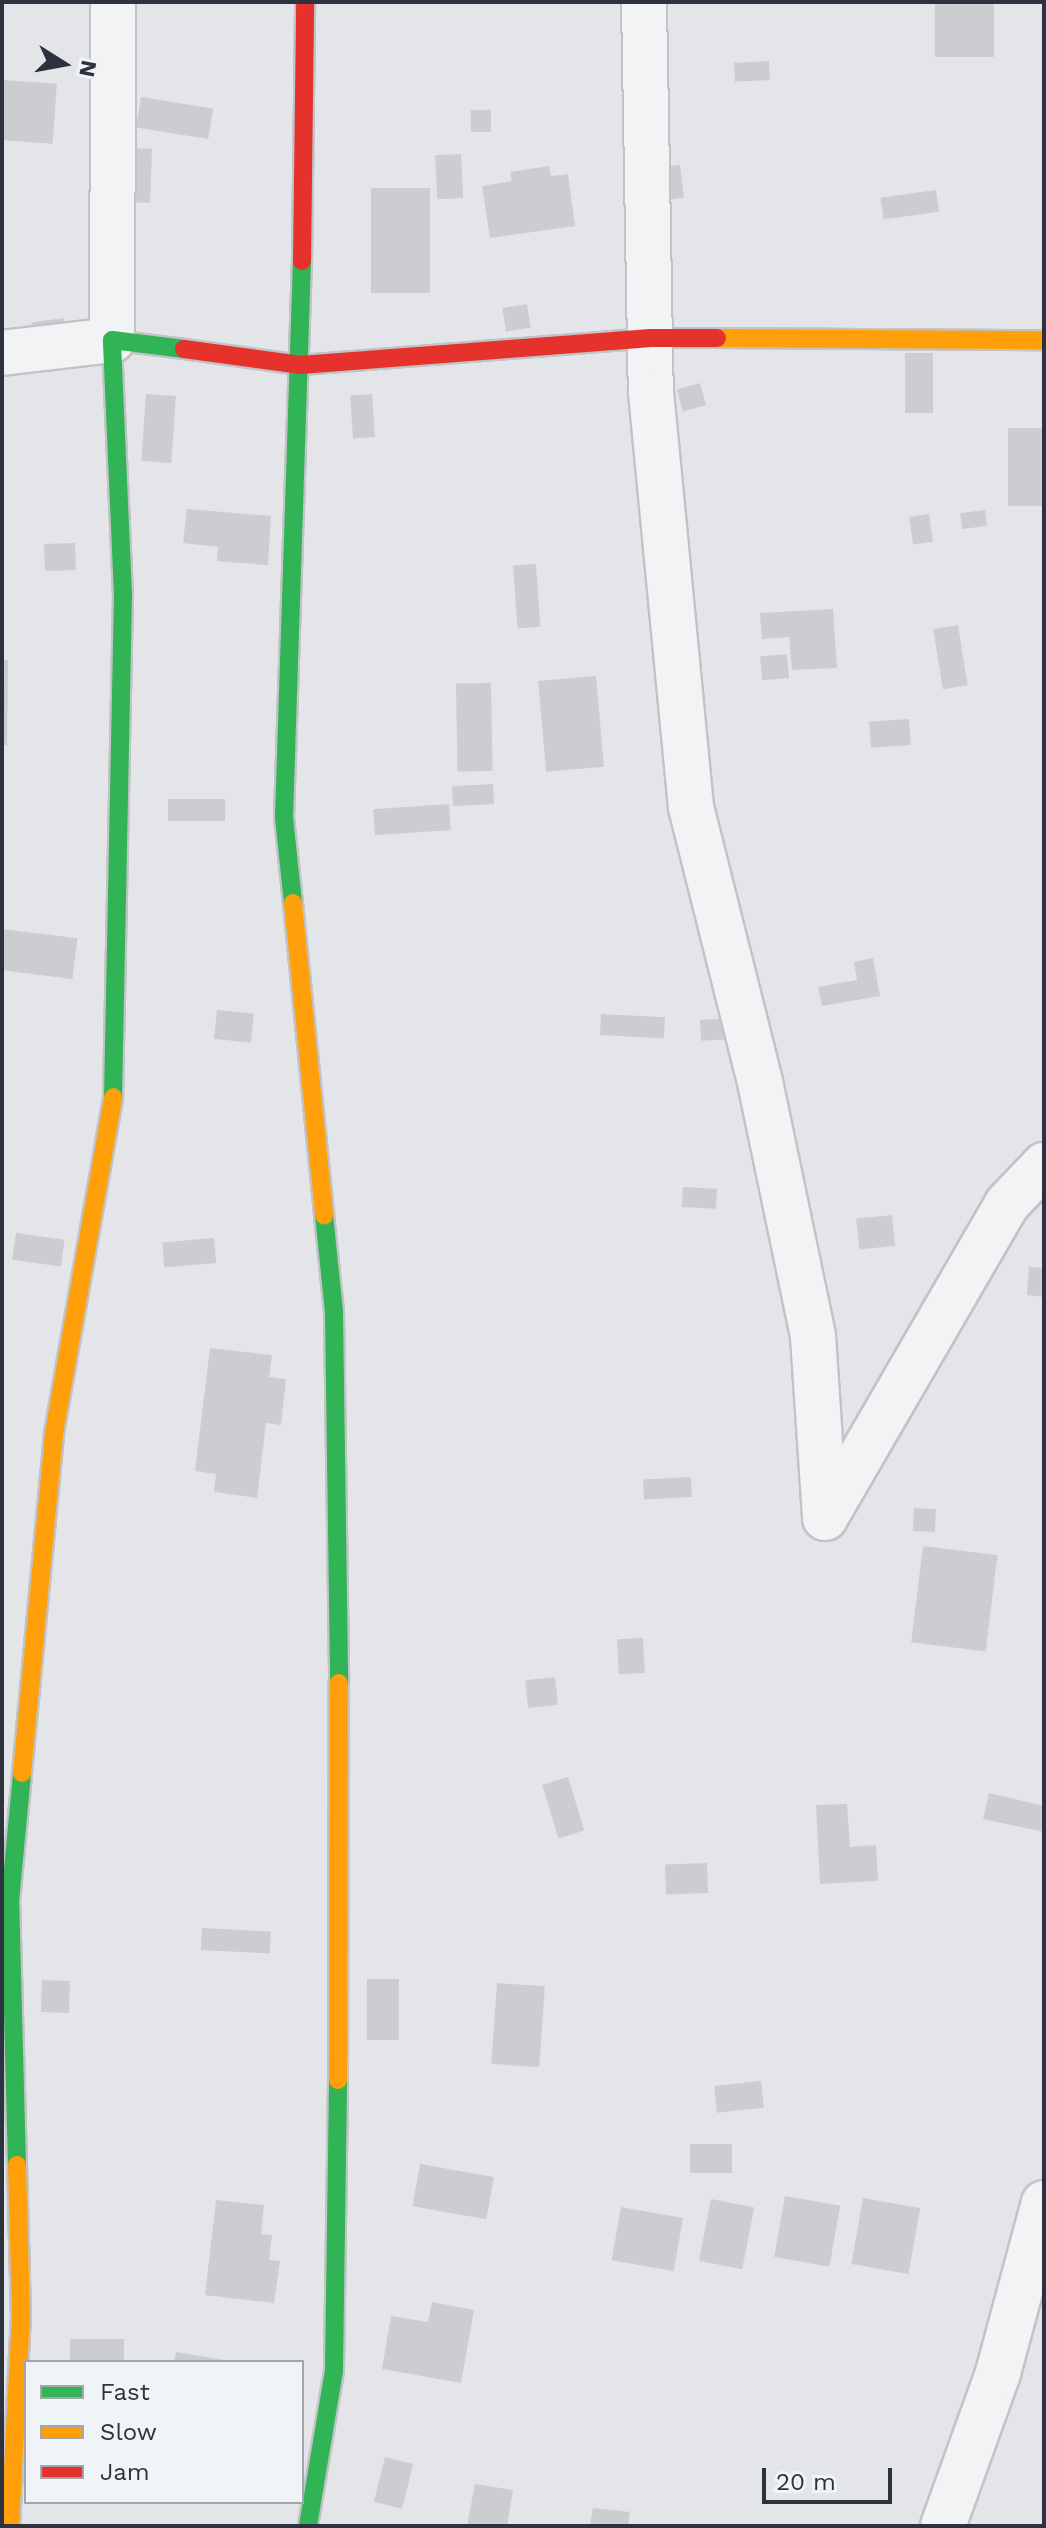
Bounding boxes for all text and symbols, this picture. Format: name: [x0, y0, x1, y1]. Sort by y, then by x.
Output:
north arrow: [24, 24, 104, 104]
text: N: [74, 58, 102, 79]
legend: [24, 2360, 304, 2504]
text: Fast: [100, 2378, 150, 2406]
text: Slow: [100, 2418, 157, 2446]
scale bar: [766, 2452, 896, 2502]
text: Jam: [100, 2458, 150, 2486]
text: 20 m: [776, 2468, 836, 2496]

